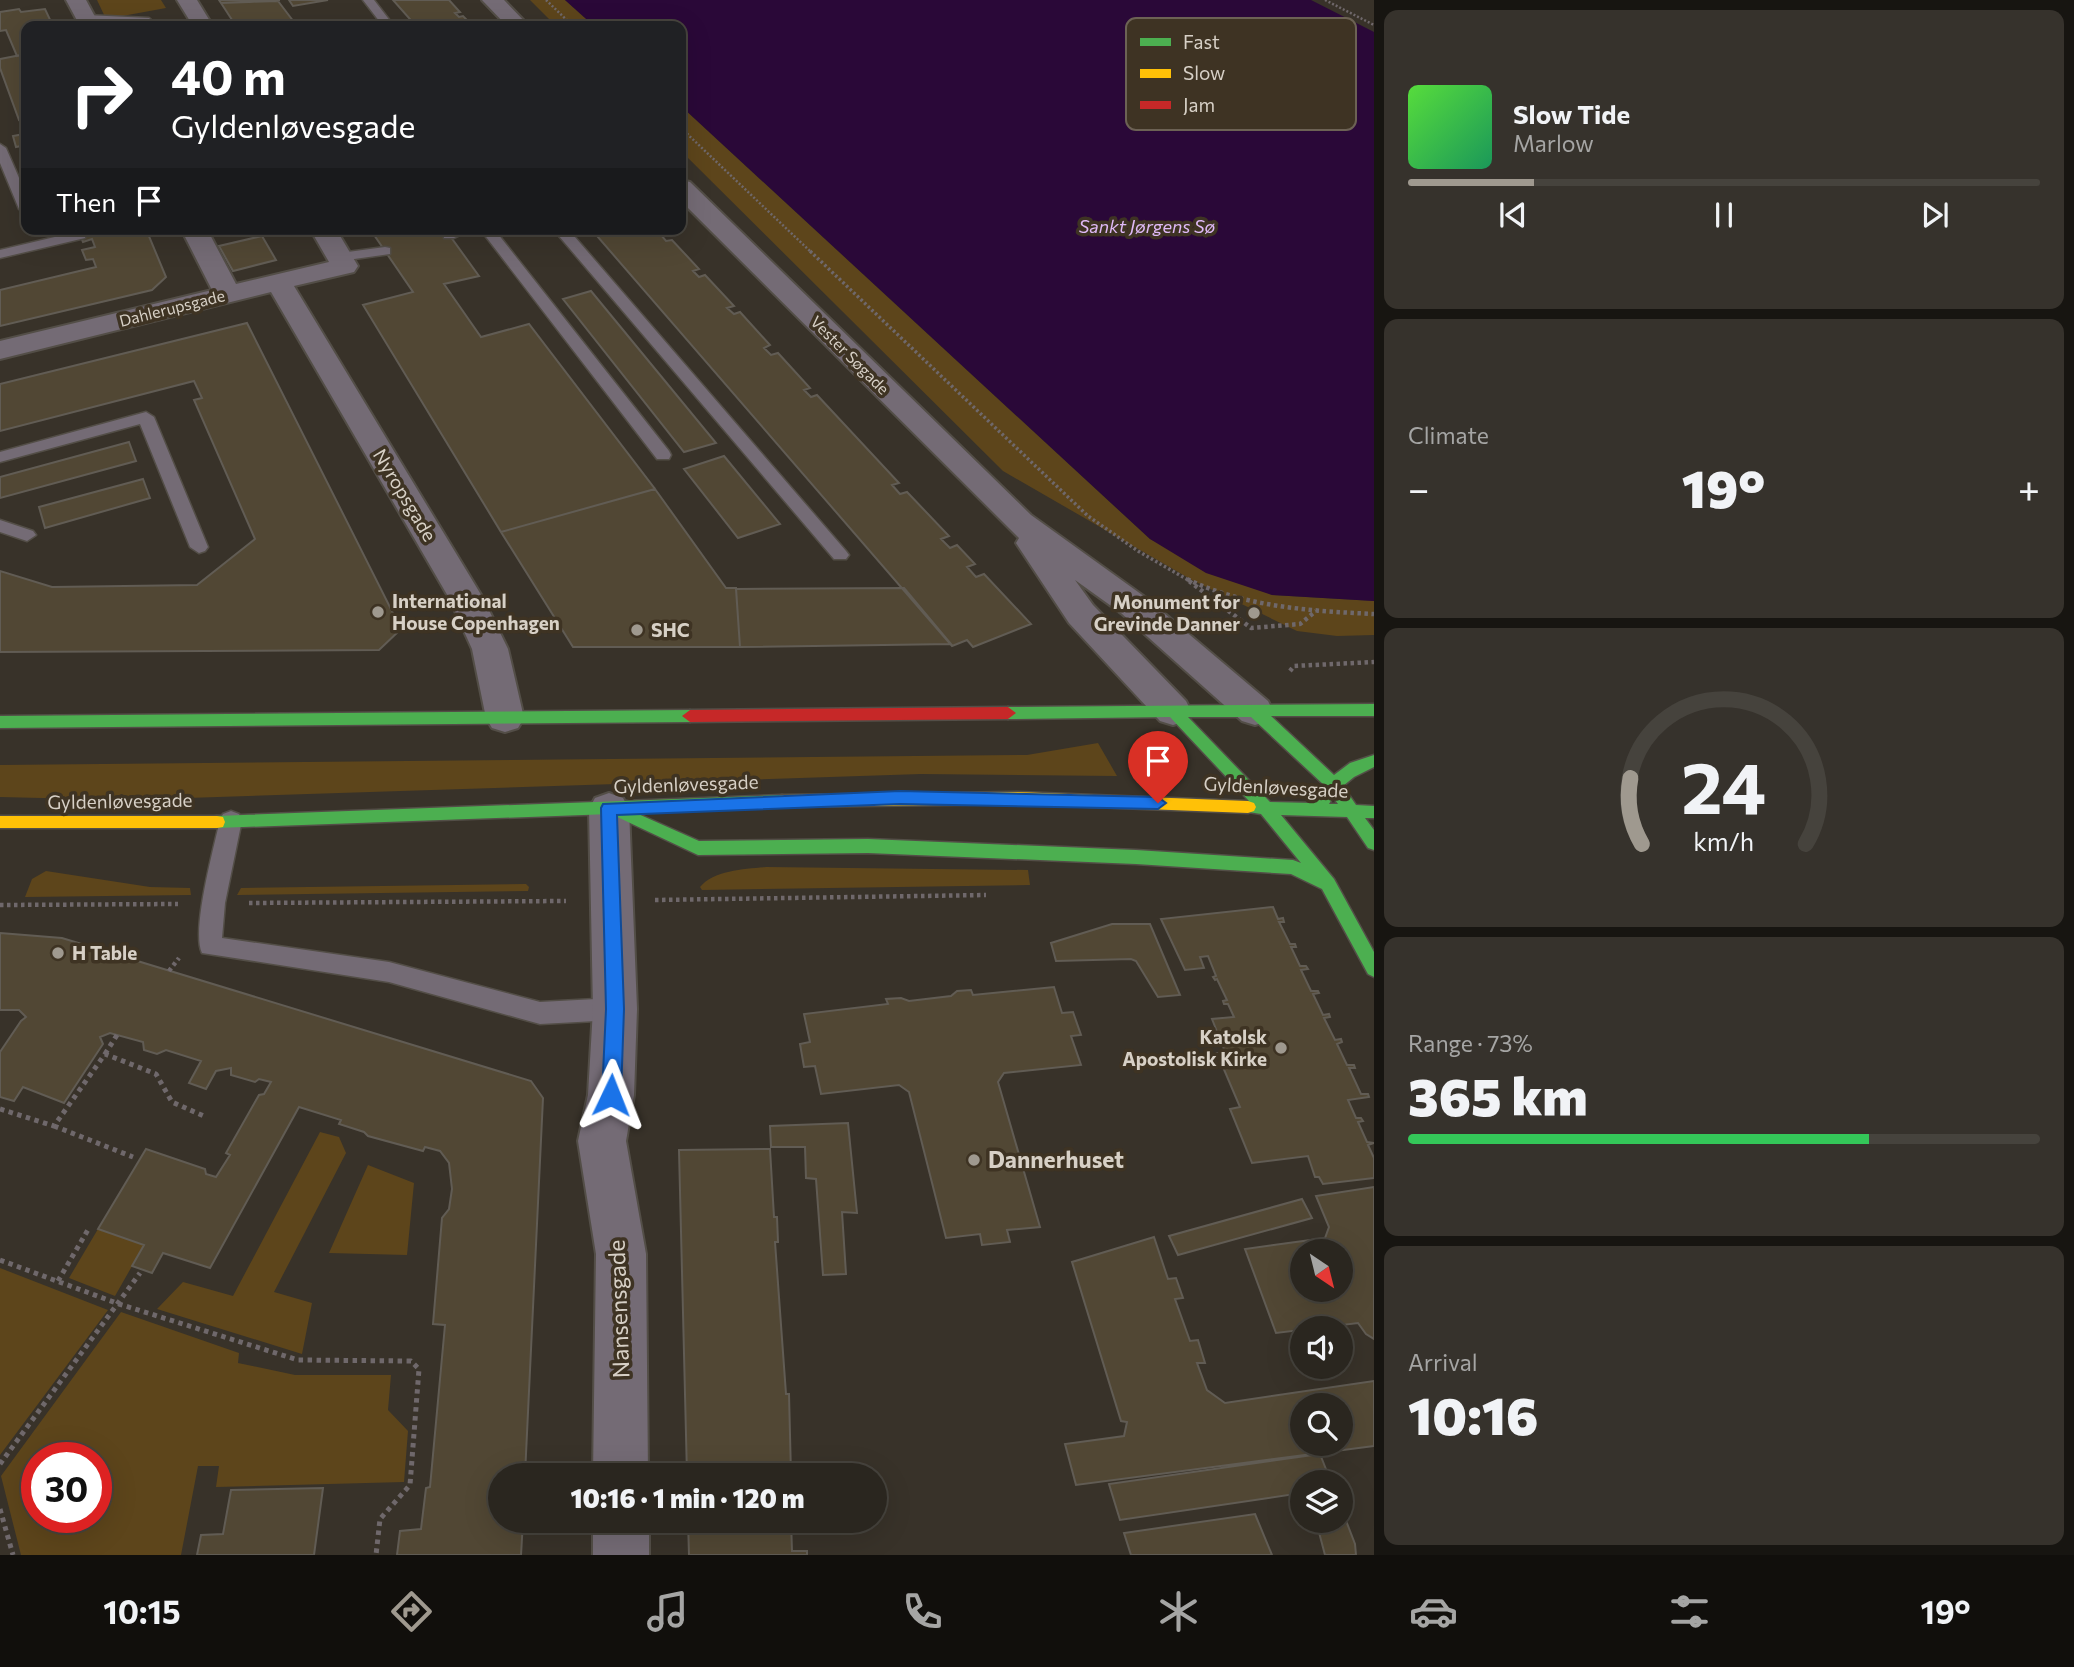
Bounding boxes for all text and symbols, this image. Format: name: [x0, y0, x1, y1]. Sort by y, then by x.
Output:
legend: [1126, 18, 1356, 130]
text: Fast: [1183, 30, 1220, 53]
text: 40 m: [171, 45, 286, 105]
icon: right: [56, 49, 147, 140]
text: Slow: [1183, 61, 1225, 84]
text: Jam: [1183, 93, 1215, 116]
text: Slow Tide: [1513, 98, 1630, 129]
text: Gyldenløvesgade: [171, 105, 415, 145]
text: Marlow: [1513, 129, 1594, 157]
icon: arrive: [130, 182, 168, 220]
text: Then: [56, 186, 116, 217]
icon: previous: [1494, 196, 1532, 234]
icon: pause: [1705, 196, 1743, 234]
icon: next: [1916, 196, 1954, 234]
water label: Sankt Jørgens Sø: [1079, 215, 1215, 237]
street label: Dahlerupsgade: [117, 285, 227, 330]
street label: Vester Søgade: [807, 311, 894, 398]
text: Climate: [1408, 421, 1489, 449]
street label: Nyropsgade: [369, 444, 442, 545]
text: 19°: [1682, 455, 1765, 519]
text: −: [1408, 464, 1430, 511]
text: +: [2018, 464, 2040, 511]
place label: International House Copenhagen: [392, 589, 560, 634]
place label: Monument for Grevinde Danner: [1094, 590, 1240, 635]
marker: International House Copenhagen: [370, 604, 386, 620]
marker: Monument for Grevinde Danner: [1246, 605, 1262, 621]
place label: SHC: [651, 618, 690, 641]
marker: SHC: [629, 622, 645, 638]
pin: [1128, 731, 1188, 803]
text: 24: [1681, 740, 1767, 829]
icon: arrive: [1139, 742, 1177, 780]
street label: Gyldenløvesgade: [613, 769, 759, 798]
street label: Gyldenløvesgade: [1203, 771, 1349, 802]
street label: Gyldenløvesgade: [47, 788, 193, 813]
text: km/h: [1694, 825, 1754, 855]
place label: H Table: [72, 941, 137, 964]
marker: H Table: [50, 945, 66, 961]
place label: Katolsk Apostolisk Kirke: [1122, 1025, 1267, 1070]
text: Range · 73%: [1408, 1029, 1533, 1057]
marker: Katolsk Apostolisk Kirke: [1273, 1040, 1289, 1056]
position arrow: [574, 1058, 648, 1132]
text: 365 km: [1408, 1063, 1588, 1127]
place label: Dannerhuset: [988, 1145, 1124, 1173]
marker: Dannerhuset: [966, 1152, 982, 1168]
street label: Nansensgade: [602, 1239, 634, 1379]
north arrow: [1290, 1239, 1353, 1302]
map controls: [1290, 1239, 1353, 1533]
button: sound: [1290, 1316, 1353, 1379]
text: Arrival: [1408, 1348, 1478, 1376]
text: 10:16: [1408, 1382, 1538, 1446]
button: search: [1290, 1393, 1353, 1456]
speed limit sign: 30: [21, 1442, 112, 1533]
button: layers: [1290, 1470, 1353, 1533]
text: 10:16 · 1 min · 120 m: [570, 1482, 805, 1513]
icon: directions: [387, 1587, 436, 1636]
icon: music: [643, 1587, 692, 1636]
icon: phone: [898, 1587, 947, 1636]
icon: climate: [1154, 1587, 1203, 1636]
icon: car: [1409, 1587, 1458, 1636]
icon: filters: [1665, 1587, 1714, 1636]
text: 10:15: [103, 1591, 181, 1631]
text: 19°: [1920, 1591, 1971, 1631]

